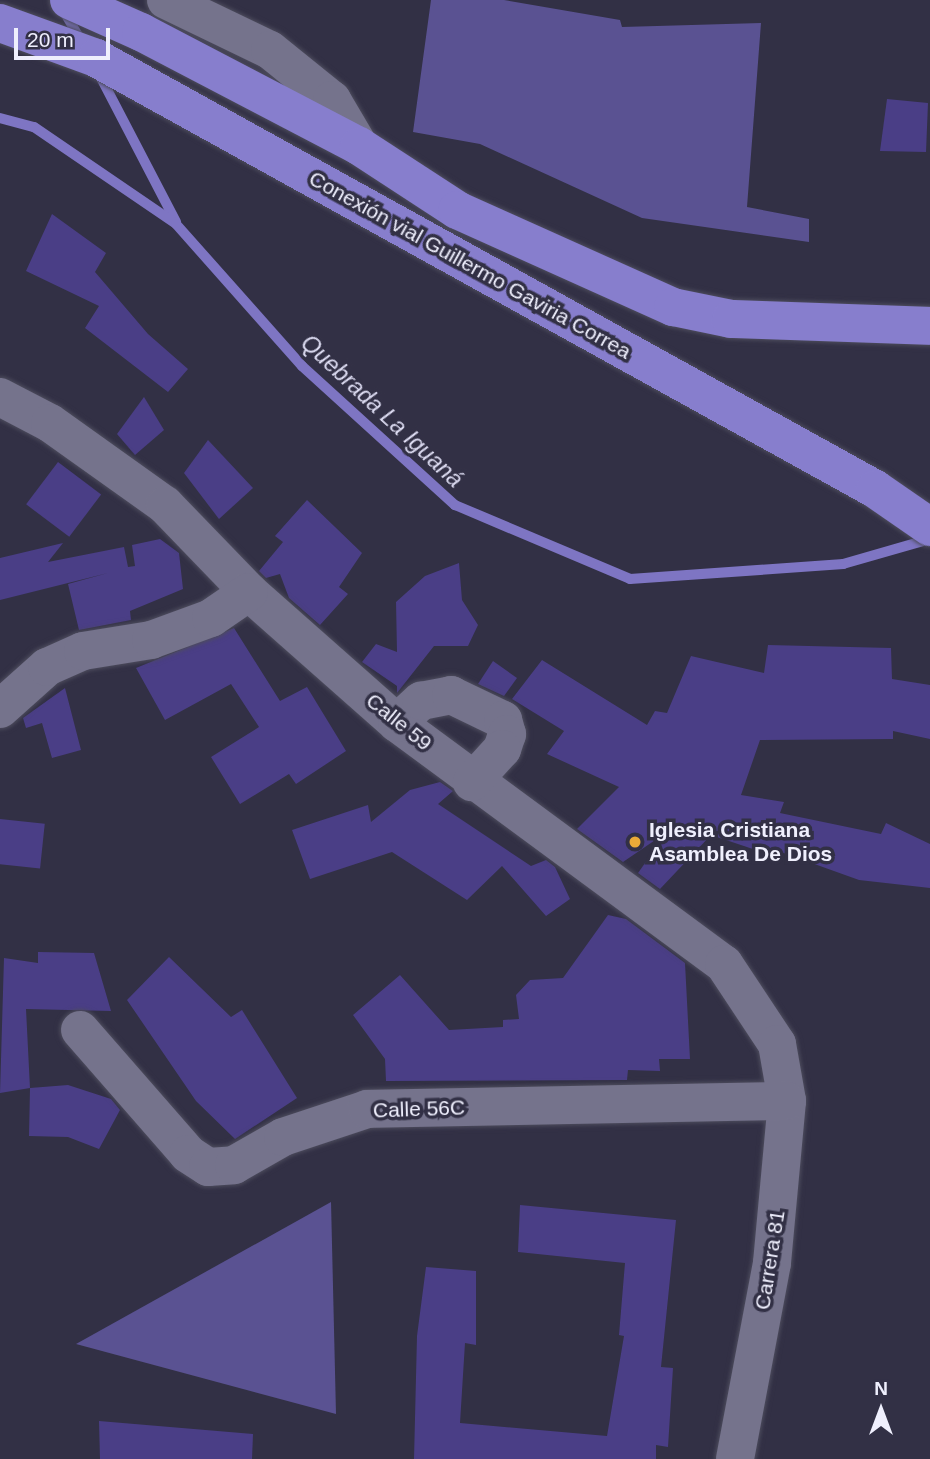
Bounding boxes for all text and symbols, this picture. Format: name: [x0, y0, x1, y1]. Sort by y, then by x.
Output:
scale bar: [18, 14, 114, 58]
text: 20 m: [27, 28, 74, 51]
street label: Conexión vial Guillermo Gaviria Correa: [305, 166, 635, 364]
water label: Quebrada La Iguaná: [295, 329, 469, 493]
street label: Calle 59: [361, 688, 437, 756]
place label: Iglesia Cristiana Asamblea De Dios: [649, 817, 832, 867]
marker: Iglesia Cristiana Asamblea De Dios: [627, 834, 643, 850]
street label: Calle 56C: [372, 1095, 466, 1123]
street label: Carrera 81: [750, 1208, 790, 1312]
north arrow: [846, 1375, 916, 1445]
text: N: [874, 1378, 888, 1399]

